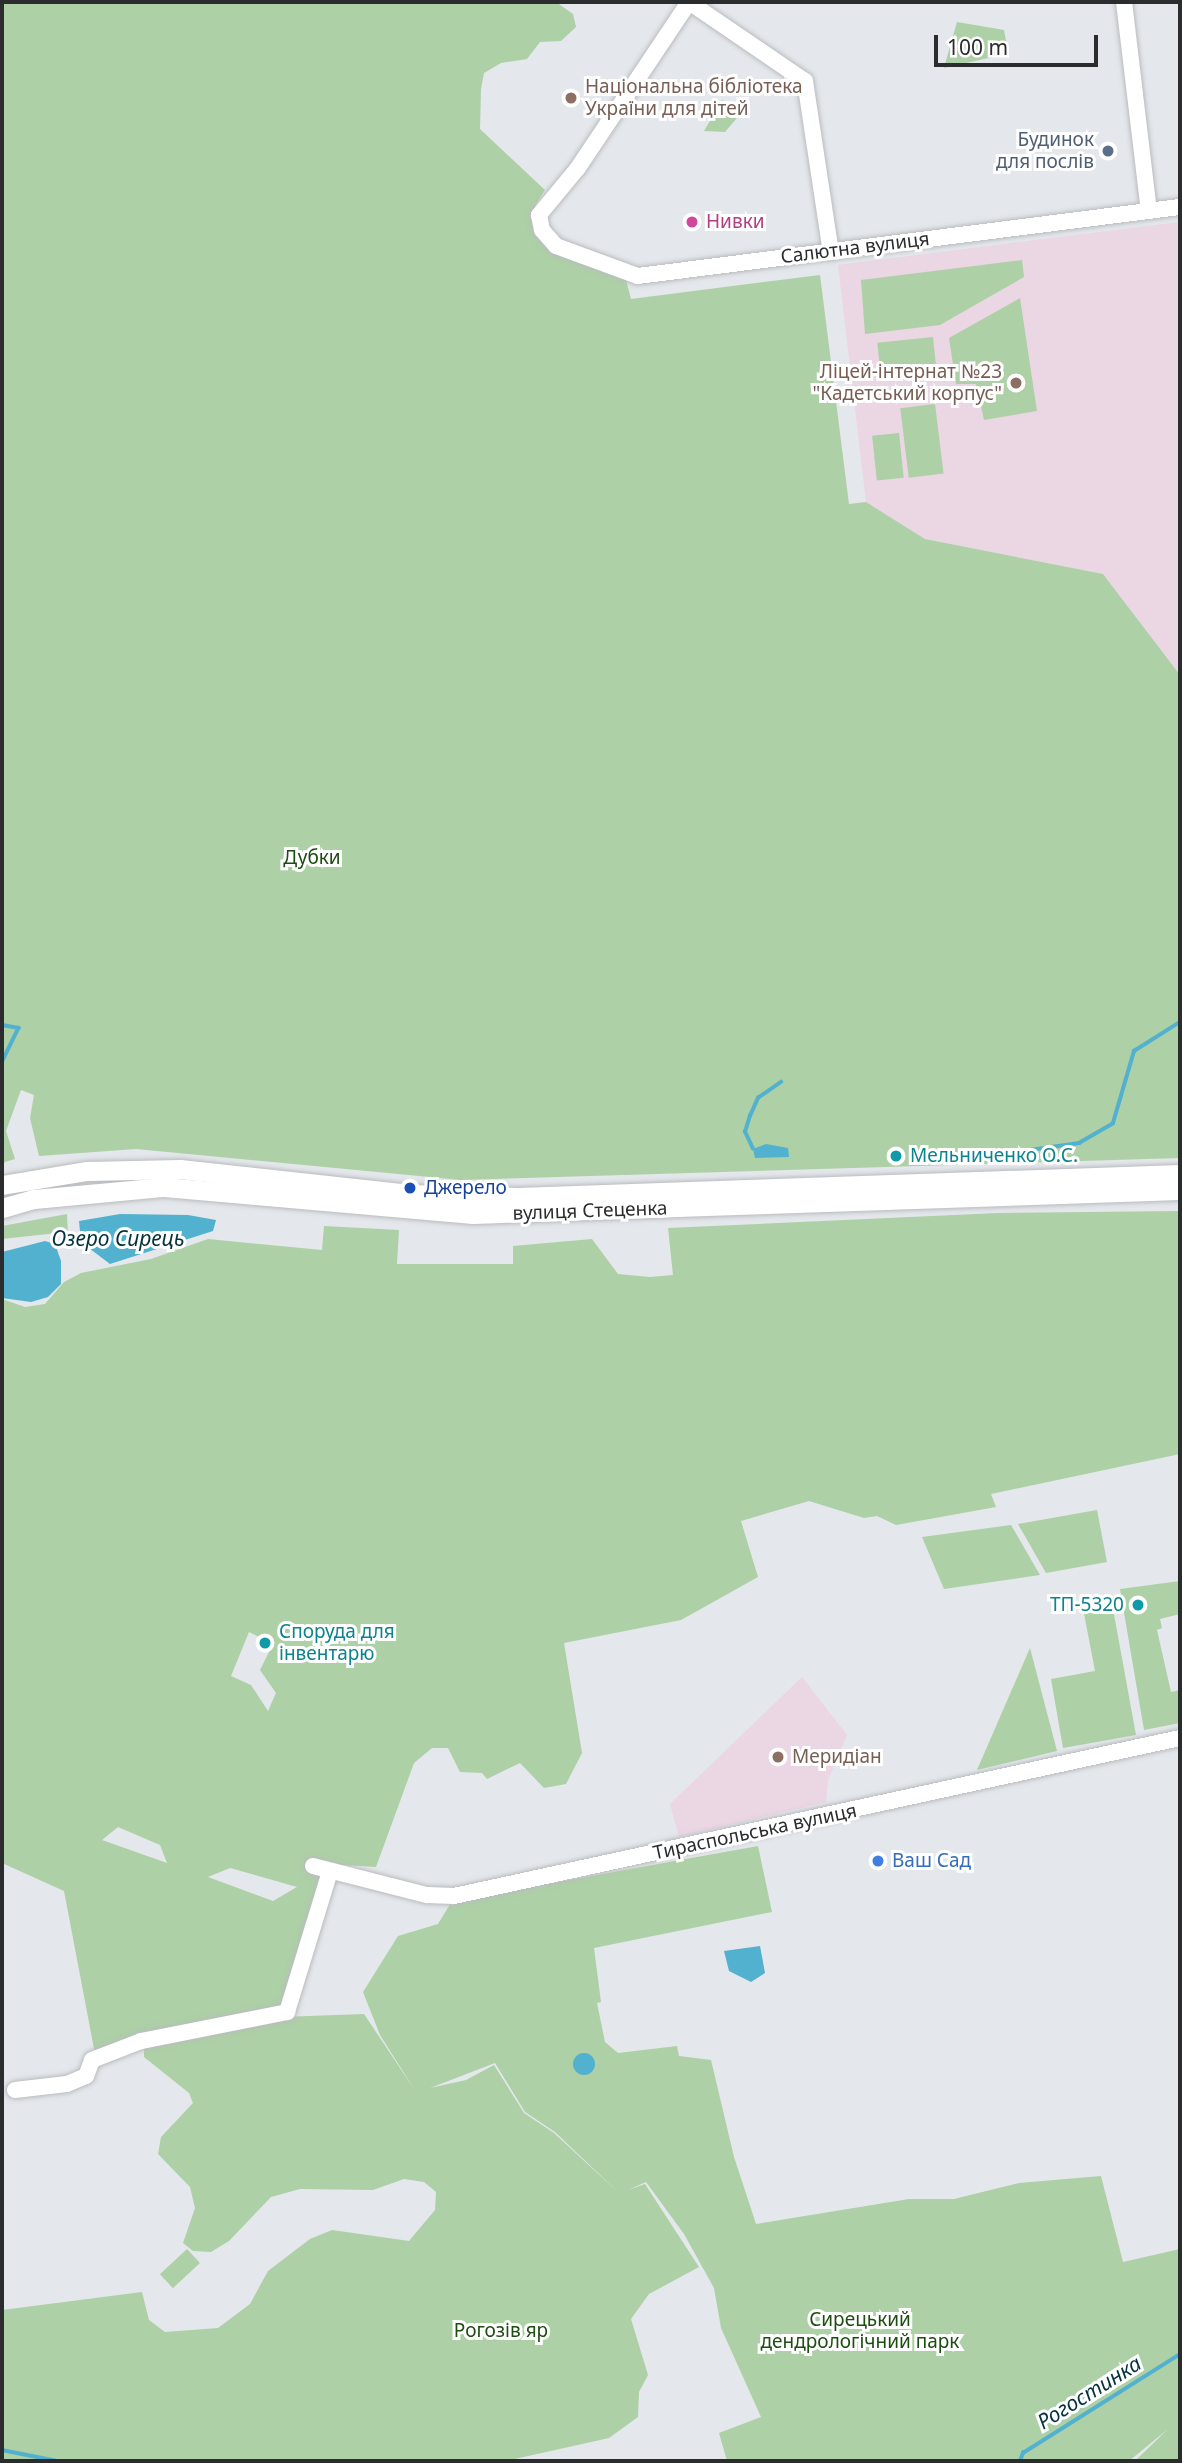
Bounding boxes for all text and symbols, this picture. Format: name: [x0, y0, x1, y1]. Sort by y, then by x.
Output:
scale bar: [937, 21, 1102, 65]
text: 100 m: [947, 33, 1008, 61]
place label: Національна бібліотека України для дітей: [585, 76, 803, 120]
marker: Національна бібліотека України для дітей: [563, 90, 579, 106]
place label: Будинок для послів: [996, 129, 1094, 173]
marker: Будинок для послів: [1100, 143, 1116, 159]
place label: Нивки: [706, 211, 765, 233]
marker: Нивки: [684, 214, 700, 230]
street label: Салютна вулиця: [779, 228, 931, 268]
place label: Ліцей-інтернат №23 "Кадетський корпус": [813, 361, 1002, 405]
marker: Ліцей-інтернат №23 "Кадетський корпус": [1008, 375, 1024, 391]
park label: Дубки: [283, 847, 341, 869]
place label: Мельниченко О.С.: [910, 1145, 1078, 1167]
marker: Мельниченко О.С.: [888, 1148, 904, 1164]
place label: Джерело: [424, 1177, 507, 1199]
marker: Джерело: [402, 1180, 418, 1196]
street label: вулиця Стеценка: [512, 1197, 668, 1225]
water label: Озеро Сирець: [51, 1225, 185, 1251]
place label: ТП-5320: [1050, 1594, 1124, 1616]
marker: ТП-5320: [1130, 1597, 1146, 1613]
place label: Споруда для інвентарю: [279, 1621, 395, 1665]
marker: Споруда для інвентарю: [257, 1635, 273, 1651]
place label: Меридіан: [792, 1746, 882, 1768]
marker: Меридіан: [770, 1749, 786, 1765]
street label: Тираспольська вулиця: [651, 1799, 859, 1865]
place label: Ваш Сад: [892, 1850, 971, 1872]
marker: Ваш Сад: [870, 1853, 886, 1869]
park label: Сирецький дендрологічний парк: [761, 2309, 959, 2353]
park label: Рогозів яр: [454, 2320, 548, 2342]
water label: Рогостинка: [1032, 2350, 1146, 2434]

